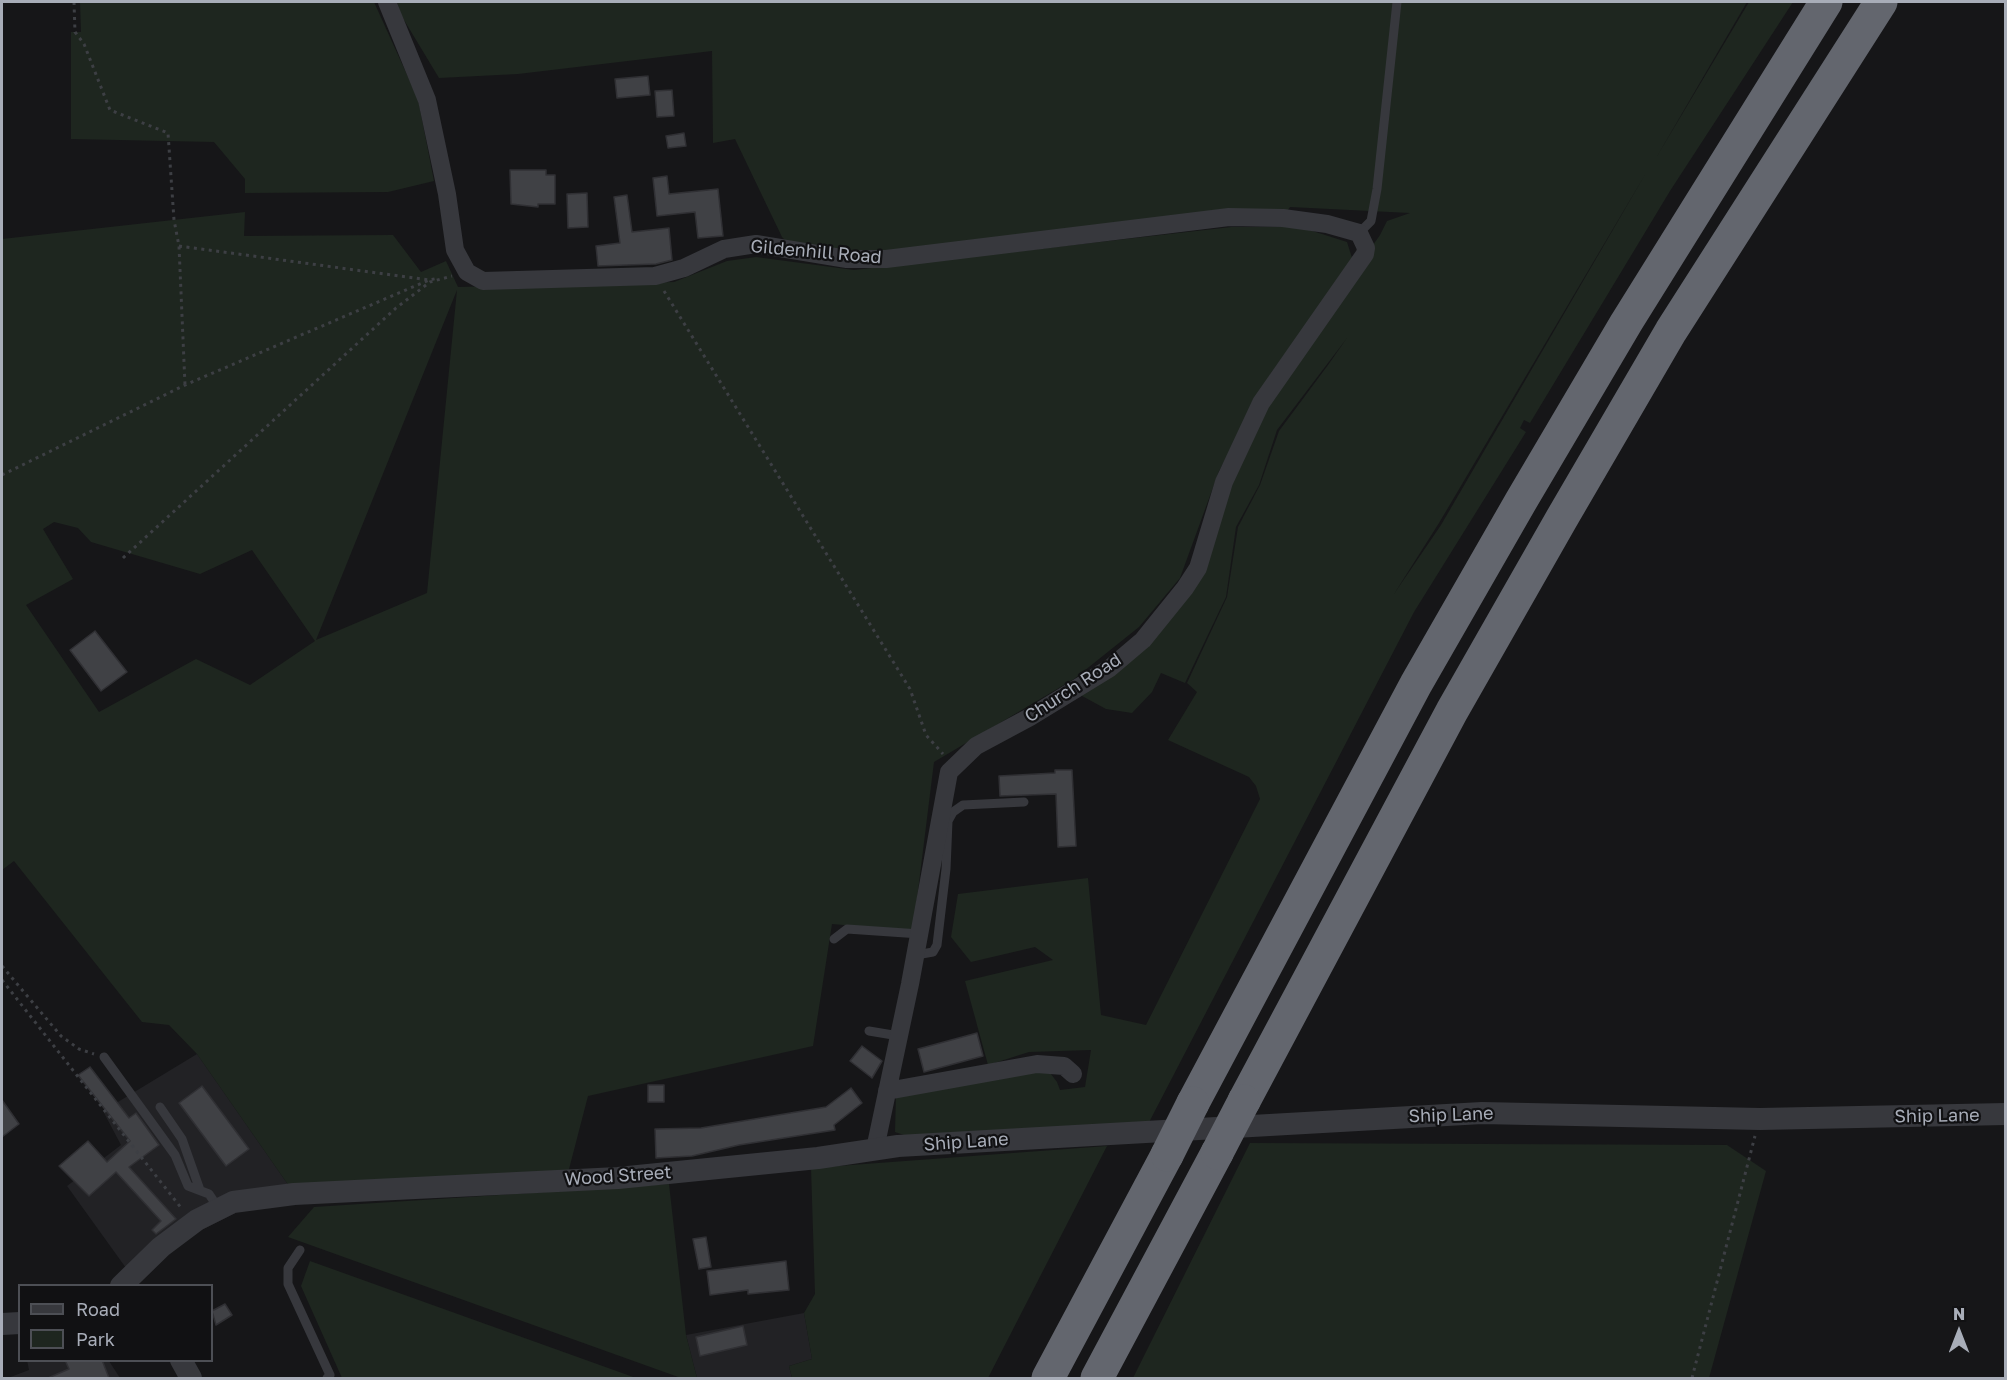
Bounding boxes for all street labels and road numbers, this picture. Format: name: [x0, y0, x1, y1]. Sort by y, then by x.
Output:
street label: Gildenhill Road: [749, 236, 883, 268]
street label: Church Road: [1021, 649, 1125, 727]
street label: Ship Lane: [1408, 1103, 1494, 1127]
street label: Ship Lane: [1894, 1104, 1980, 1128]
street label: Ship Lane: [923, 1128, 1009, 1156]
street label: Wood Street: [564, 1161, 672, 1191]

